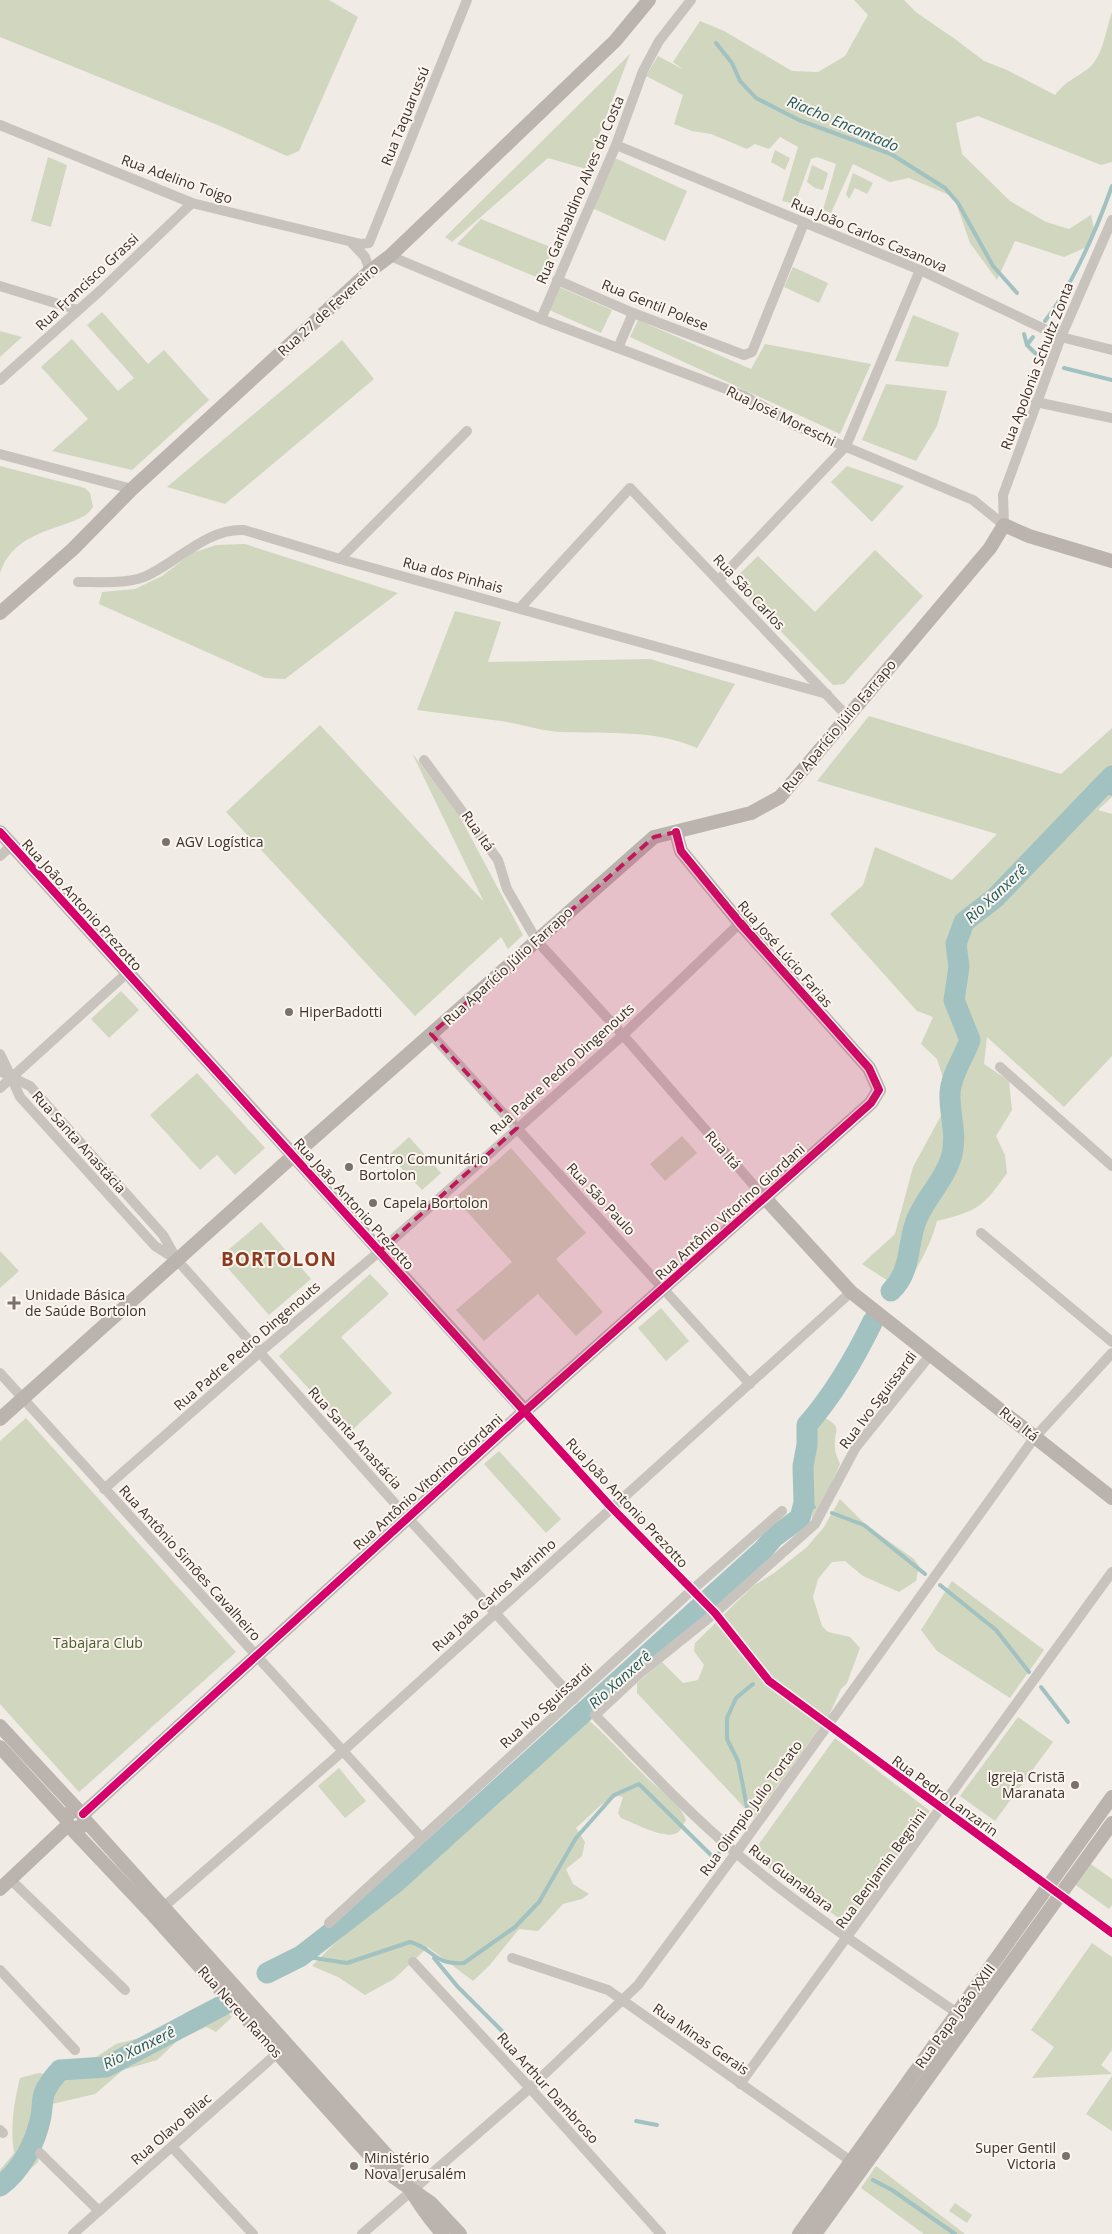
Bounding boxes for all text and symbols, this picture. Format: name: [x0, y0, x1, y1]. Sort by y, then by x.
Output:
street label: Rua Taquarussú: [376, 63, 433, 168]
water label: Riacho Encantado: [784, 91, 902, 156]
street label: Rua Garibaldino Alves da Costa: [531, 93, 628, 287]
street label: Rua Adelino Toigo: [119, 150, 236, 208]
street label: Rua João Carlos Casanova: [788, 193, 950, 276]
street label: Rua Francisco Grassi: [31, 229, 142, 334]
street label: Rua 27 de Fevereiro: [273, 259, 382, 360]
street label: Rua Gentil Polese: [599, 274, 712, 335]
street label: Rua Apolonia Schultz Zonta: [996, 279, 1077, 452]
street label: Rua José Moreschi: [724, 381, 839, 450]
street label: Rua São Carlos: [709, 550, 790, 634]
street label: Rua dos Pinhais: [401, 552, 506, 597]
street label: Rua Aparício Júlio Farrapo: [777, 655, 900, 796]
street label: Rua Itá: [458, 807, 499, 855]
place label: AGV Logística: [176, 832, 264, 851]
street label: Rua João Antonio Prezotto: [18, 835, 147, 975]
marker: AGV Logística: [160, 836, 172, 848]
water label: Rio Xanxerê: [960, 859, 1031, 927]
street label: Rua José Lúcio Farias: [734, 896, 837, 1011]
street label: Rua Aparício Júlio Farrapo: [439, 902, 576, 1029]
street label: Rua Padre Pedro Dingenouts: [485, 998, 638, 1139]
place label: HiperBadotti: [299, 1002, 382, 1021]
marker: HiperBadotti: [283, 1006, 295, 1018]
street label: Rua Santa Anastácia: [28, 1086, 131, 1197]
street label: Rua Itá: [701, 1126, 745, 1173]
street label: Rua João Antonio Prezotto: [290, 1134, 419, 1274]
street label: Rua Antônio Vitorino Giordani: [651, 1139, 809, 1284]
place label: Centro Comunitário Bortolon: [359, 1149, 488, 1184]
street label: Rua São Paulo: [563, 1158, 640, 1239]
marker: Centro Comunitário Bortolon: [343, 1161, 355, 1173]
place label: Capela Bortolon: [383, 1193, 488, 1212]
marker: Capela Bortolon: [367, 1197, 379, 1209]
district label: BORTOLON: [221, 1246, 337, 1272]
street label: Rua Padre Pedro Dingenouts: [169, 1276, 324, 1415]
place label: Unidade Básica de Saúde Bortolon: [25, 1285, 146, 1320]
marker: Unidade Básica de Saúde Bortolon: [7, 1296, 21, 1310]
street label: Rua Ivo Sguissardi: [835, 1347, 921, 1453]
street label: Rua Santa Anastácia: [304, 1382, 407, 1493]
street label: Rua Itá: [996, 1402, 1043, 1445]
street label: Rua Antônio Vitorino Giordani: [349, 1409, 507, 1554]
street label: Rua João Antonio Prezotto: [562, 1434, 693, 1572]
street label: Rua Antônio Simões Cavalheiro: [115, 1481, 266, 1645]
street label: Rua João Carlos Marinho: [428, 1534, 560, 1655]
park label: Tabajara Club: [53, 1633, 143, 1652]
water label: Rio Xanxerê: [584, 1645, 655, 1713]
street label: Rua Ivo Sguissardi: [495, 1659, 596, 1752]
street label: Rua Olimpio Julio Tortato: [695, 1736, 806, 1879]
street label: Rua Pedro Lanzarin: [888, 1751, 1002, 1841]
place label: Igreja Cristã Maranata: [987, 1767, 1065, 1802]
marker: Igreja Cristã Maranata: [1069, 1779, 1081, 1791]
street label: Rua Benjamin Begnini: [831, 1805, 930, 1932]
street label: Rua Guanabara: [745, 1839, 838, 1916]
street label: Rua Papa João XXIII: [910, 1960, 999, 2072]
street label: Rua Nereu Ramos: [194, 1962, 287, 2062]
street label: Rua Minas Gerais: [649, 1998, 753, 2079]
water label: Rio Xanxerê: [99, 2021, 178, 2073]
street label: Rua Arthur Dambroso: [493, 2028, 603, 2147]
street label: Rua Olavo Bilac: [127, 2088, 215, 2169]
place label: Super Gentil Victoria: [975, 2138, 1056, 2173]
place label: Ministério Nova Jerusalém: [364, 2148, 466, 2183]
marker: Super Gentil Victoria: [1060, 2150, 1072, 2162]
marker: Ministério Nova Jerusalém: [348, 2160, 360, 2172]

